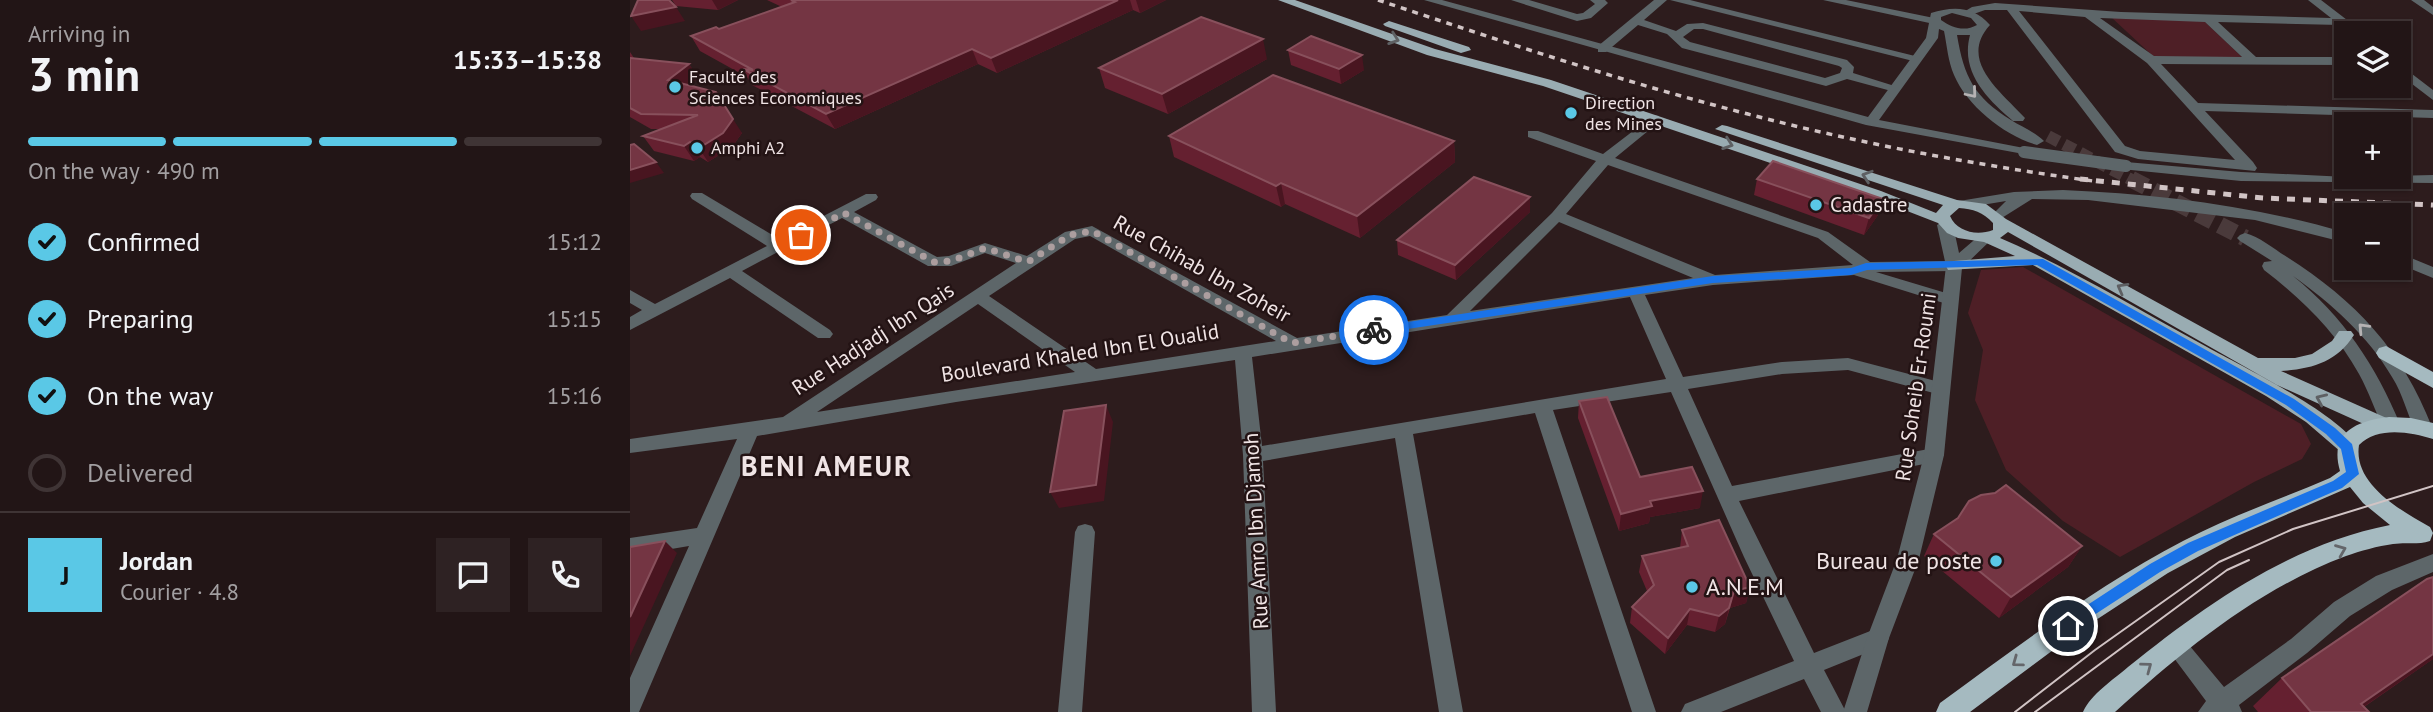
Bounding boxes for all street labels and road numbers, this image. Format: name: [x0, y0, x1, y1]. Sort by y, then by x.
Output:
street label: Rue Chihab Ibn Zoheir: [1109, 209, 1296, 328]
street label: Rue Hadjadj Ibn Qais: [787, 276, 959, 401]
street label: Rue Soheib Er-Roumi: [1889, 291, 1942, 483]
street label: Boulevard Khaled Ibn El Oualid: [939, 317, 1221, 388]
street label: Rue Amro Ibn Djamoh: [1237, 432, 1274, 630]

